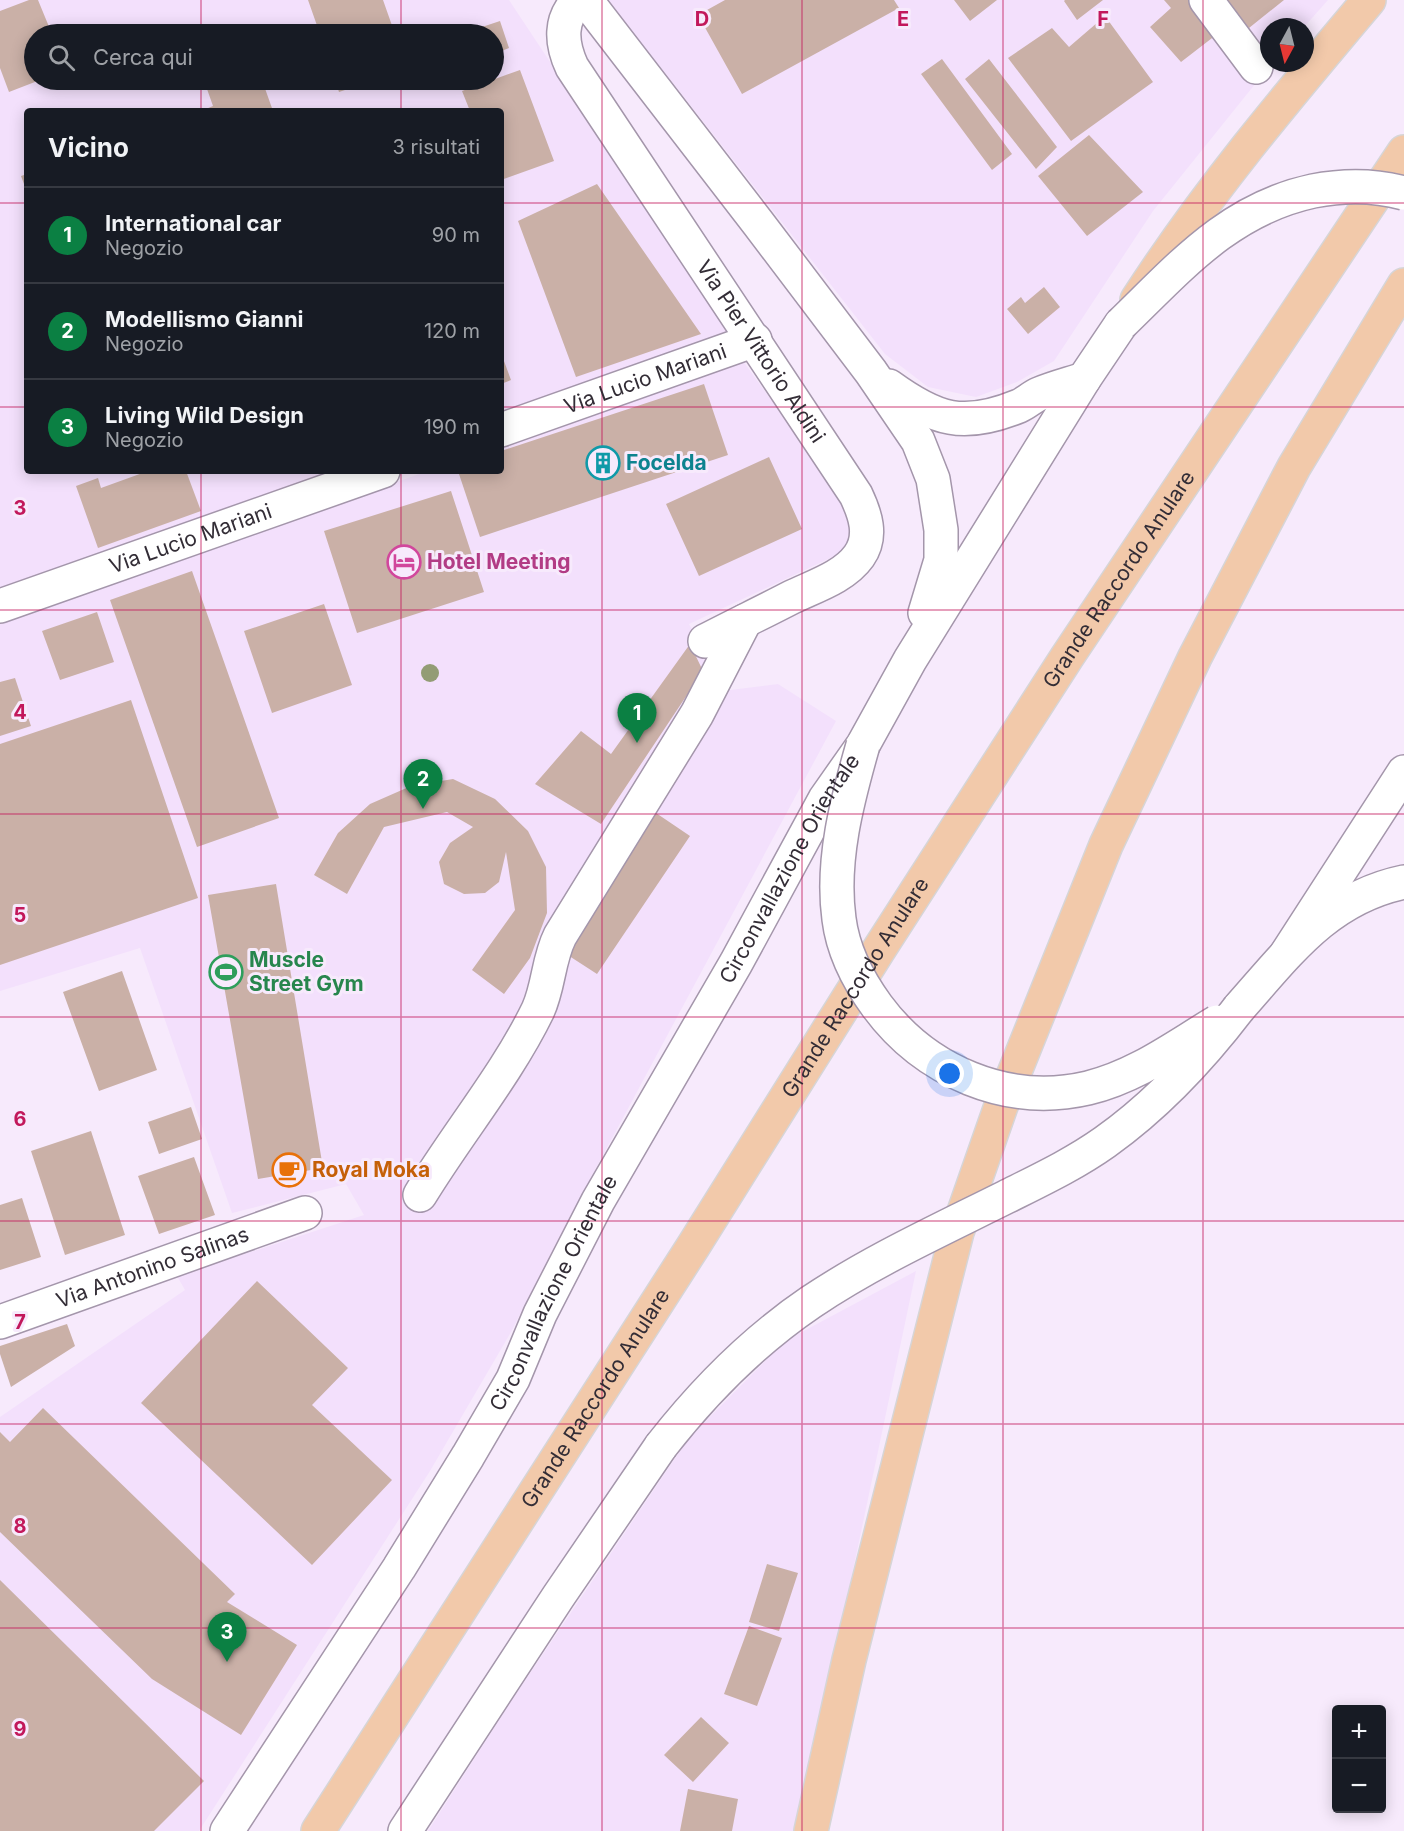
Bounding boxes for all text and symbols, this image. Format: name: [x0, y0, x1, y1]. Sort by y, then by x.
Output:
text: D: [695, 7, 709, 31]
text: E: [897, 7, 909, 31]
text: F: [1097, 7, 1109, 31]
north arrow: [1260, 18, 1314, 72]
search box: [24, 24, 504, 90]
icon: search: [45, 41, 78, 74]
text: Cerca qui: [93, 44, 193, 70]
text: Vicino: [48, 132, 129, 163]
text: 3 risultati: [393, 135, 480, 159]
text: International car: [105, 210, 281, 236]
text: 1: [63, 223, 72, 247]
text: 90 m: [432, 223, 480, 247]
text: Negozio: [105, 236, 184, 260]
street label: Via Pier Vittorio Aldini: [692, 255, 831, 447]
text: Modellismo Gianni: [105, 306, 304, 332]
text: 2: [61, 319, 74, 343]
text: 120 m: [424, 319, 480, 343]
text: Negozio: [105, 332, 184, 356]
street label: Via Lucio Mariani: [560, 338, 730, 419]
text: Living Wild Design: [105, 402, 304, 428]
text: 3: [61, 415, 74, 439]
text: 190 m: [424, 415, 480, 439]
text: Negozio: [105, 428, 184, 452]
building icon: Focelda: [585, 445, 621, 481]
place label: Focelda: [626, 450, 707, 475]
street label: Grande Raccordo Anulare: [1037, 466, 1200, 692]
text: 3: [14, 496, 26, 520]
street label: Via Lucio Mariani: [106, 498, 275, 579]
hotel icon: Hotel Meeting: [386, 544, 422, 580]
place label: Hotel Meeting: [427, 549, 571, 574]
pin: 1: [618, 694, 656, 743]
text: 4: [13, 700, 27, 724]
street label: Circonvallazione Orientale: [714, 749, 865, 988]
pin: 2: [404, 760, 442, 809]
street label: Grande Raccordo Anulare: [776, 873, 934, 1102]
text: 5: [14, 903, 26, 927]
place label: Muscle Street Gym: [249, 947, 364, 996]
sports icon: Muscle Street Gym: [208, 954, 244, 990]
your location: [935, 1059, 964, 1088]
text: 6: [14, 1107, 27, 1131]
cafe icon: Royal Moka: [271, 1152, 307, 1188]
place label: Royal Moka: [312, 1157, 430, 1182]
street label: Circonvallazione Orientale: [484, 1170, 622, 1415]
street label: Via Antonino Salinas: [53, 1221, 252, 1313]
street label: Grande Raccordo Anulare: [516, 1284, 675, 1512]
text: 7: [14, 1310, 26, 1334]
text: 8: [13, 1514, 27, 1538]
pin: 3: [208, 1612, 246, 1662]
map controls: [1332, 1705, 1386, 1813]
button: +: [1332, 1705, 1386, 1759]
text: 9: [14, 1717, 27, 1741]
button: −: [1332, 1759, 1386, 1813]

